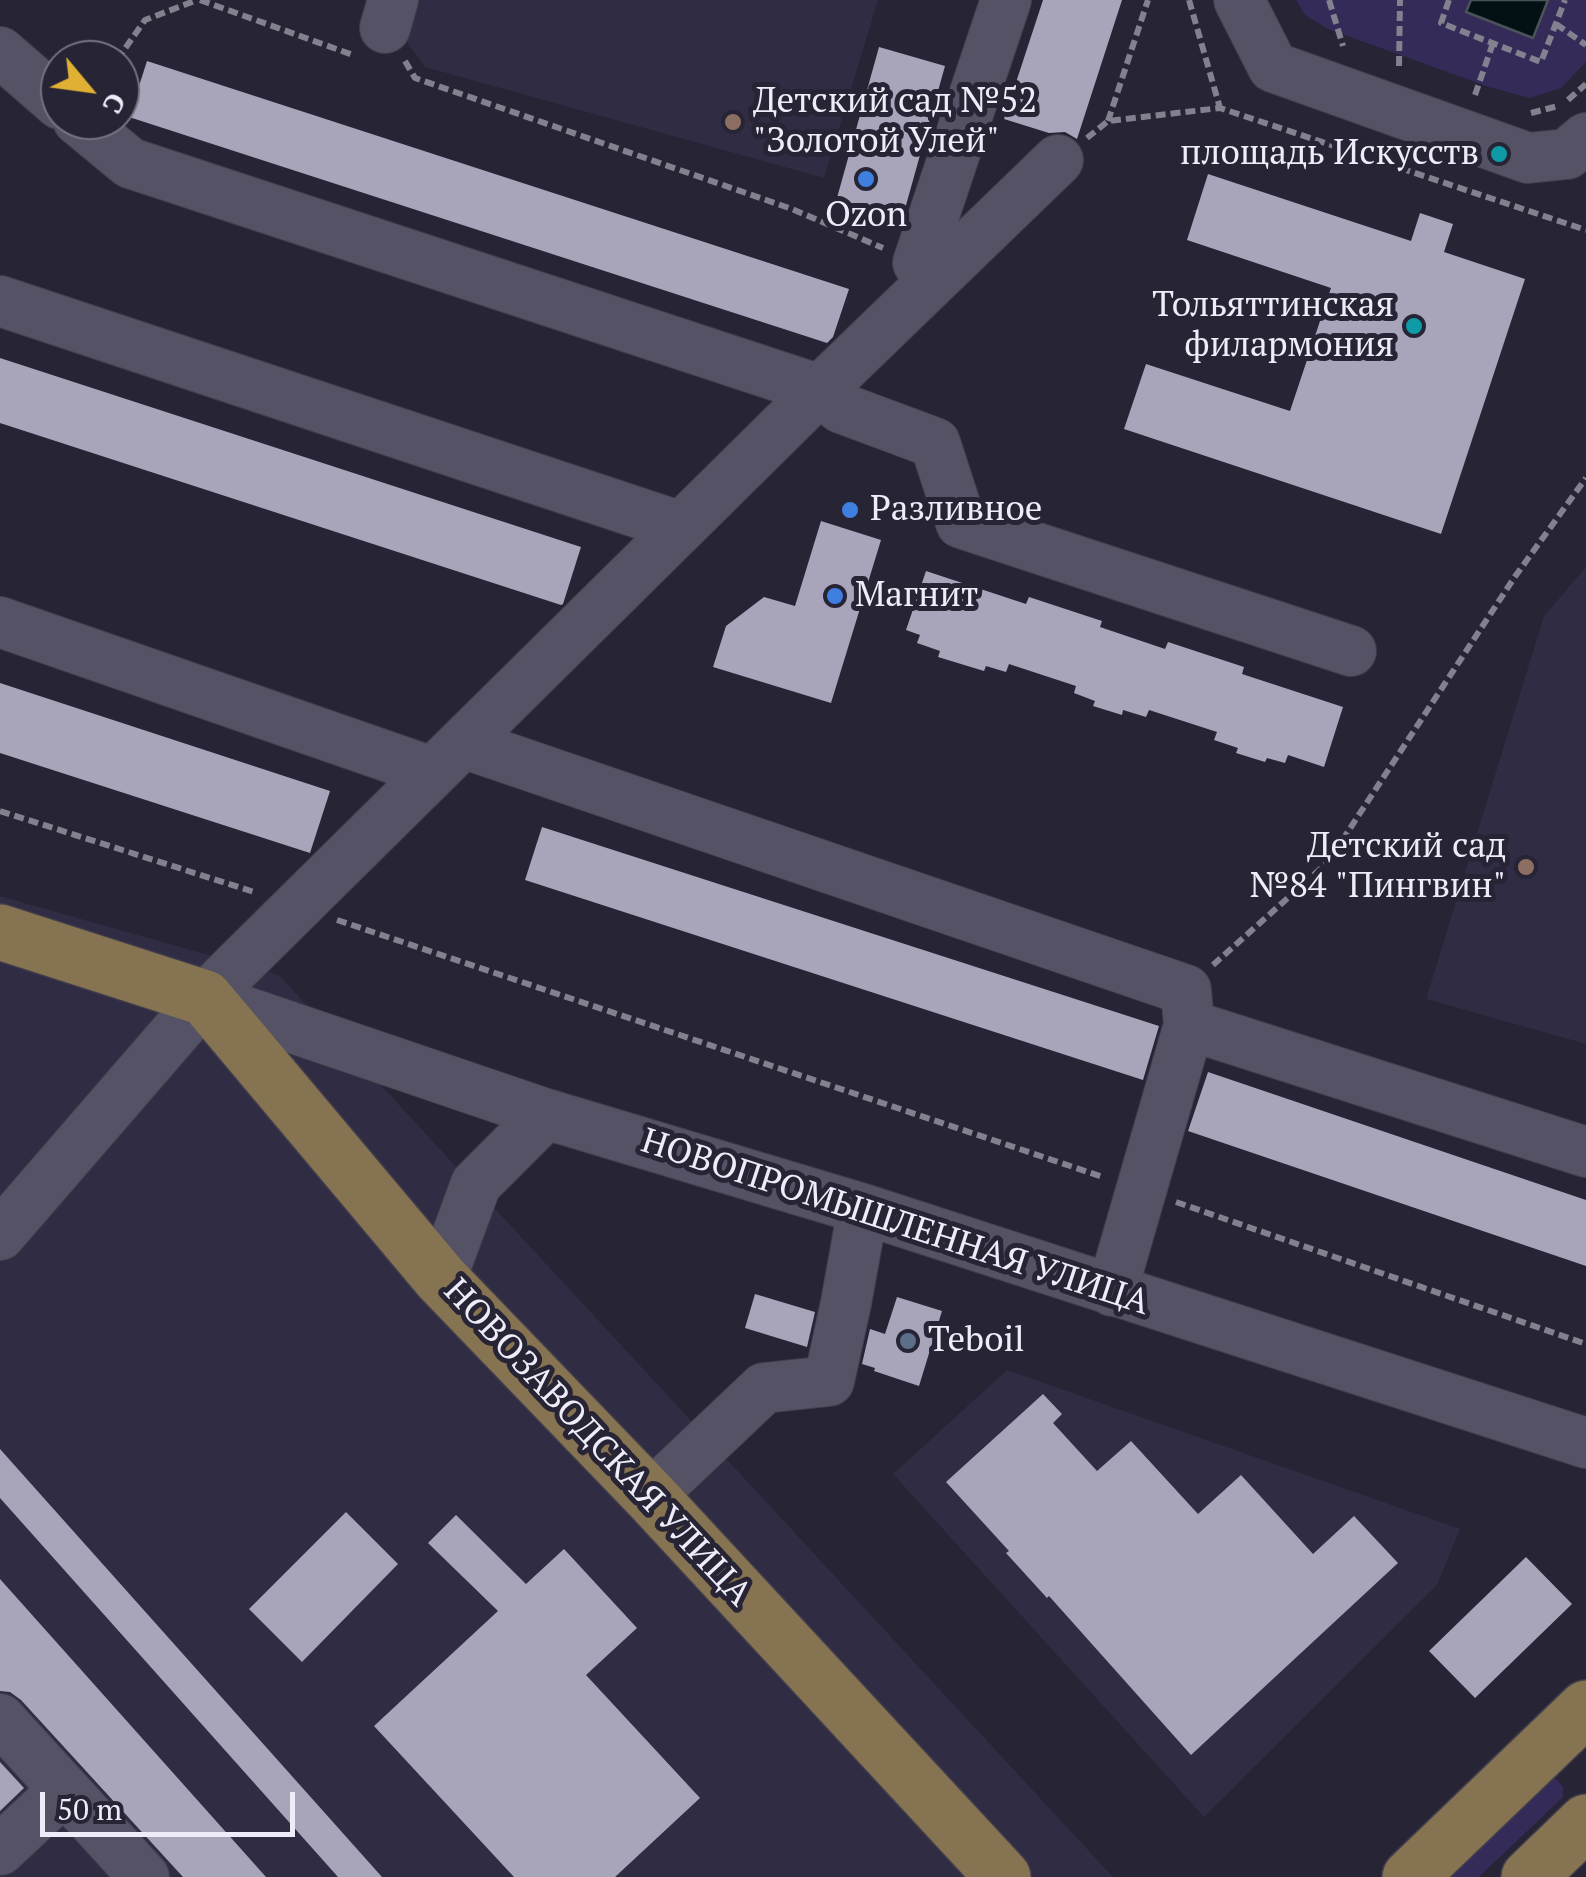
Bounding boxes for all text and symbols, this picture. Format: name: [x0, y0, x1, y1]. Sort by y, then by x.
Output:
north arrow: [40, 40, 140, 140]
place label: Детский сад №52 "Золотой Улей": [753, 81, 1037, 163]
text: С: [94, 87, 136, 121]
marker: Детский сад №52 "Золотой Улей": [722, 111, 744, 133]
place label: площадь Искусств: [1180, 133, 1479, 175]
marker: площадь Искусств: [1488, 143, 1510, 165]
marker: Ozon: [855, 168, 877, 190]
place label: Ozon: [825, 195, 907, 237]
place label: Тольяттинская филармония: [1152, 285, 1394, 367]
marker: Тольяттинская филармония: [1403, 315, 1425, 337]
place label: Разливное: [870, 489, 1042, 531]
marker: Разливное: [839, 499, 861, 521]
place label: Магнит: [855, 575, 978, 617]
marker: Магнит: [824, 585, 846, 607]
place label: Детский сад №84 "Пингвин": [1250, 826, 1506, 908]
marker: Детский сад №84 "Пингвин": [1515, 856, 1537, 878]
street label: НОВОПРОМЫШЛЕННАЯ УЛИЦА: [636, 1121, 1154, 1325]
street label: НОВОЗАВОДСКАЯ УЛИЦА: [434, 1271, 760, 1615]
place label: Teboil: [928, 1320, 1025, 1362]
marker: Teboil: [897, 1330, 919, 1352]
scale bar: [45, 1772, 300, 1834]
text: 50 m: [57, 1789, 122, 1829]

